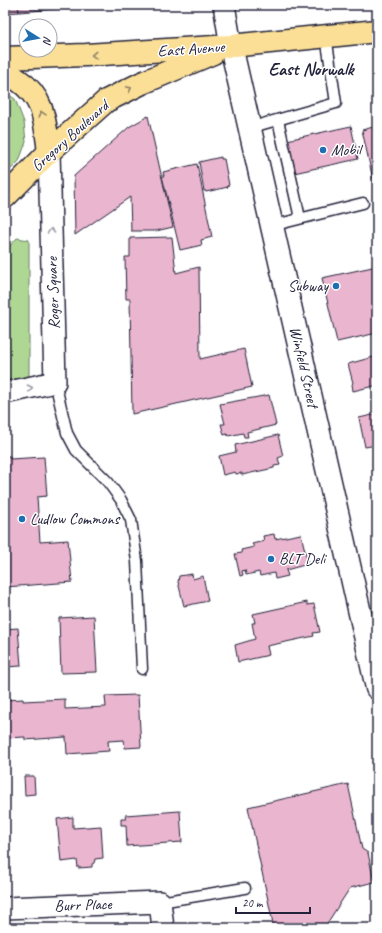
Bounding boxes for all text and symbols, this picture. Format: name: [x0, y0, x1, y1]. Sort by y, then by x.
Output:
north arrow: [18, 18, 58, 58]
text: N: [40, 35, 55, 47]
street label: East Avenue: [157, 37, 227, 61]
one-way arrow: [91, 50, 97, 59]
district label: East Norwalk: [268, 58, 356, 80]
one-way arrow: [125, 87, 132, 94]
street label: Gregory Boulevard: [27, 94, 115, 176]
one-way arrow: [38, 111, 47, 118]
place label: Mobil: [331, 140, 364, 160]
marker: Mobil: [318, 145, 328, 155]
one-way arrow: [47, 228, 55, 234]
street label: Roger Square: [42, 255, 64, 329]
place label: Subway: [288, 276, 330, 296]
marker: Subway: [331, 281, 341, 291]
street label: Winfield Street: [285, 325, 324, 412]
one-way arrow: [27, 384, 33, 392]
place label: Ludlow Commons: [30, 509, 121, 529]
marker: Ludlow Commons: [17, 514, 27, 524]
place label: BLT Deli: [279, 549, 327, 569]
marker: BLT Deli: [266, 554, 276, 564]
scale bar: [236, 889, 310, 915]
street label: Burr Place: [54, 894, 114, 916]
text: 20 m: [242, 895, 264, 911]

